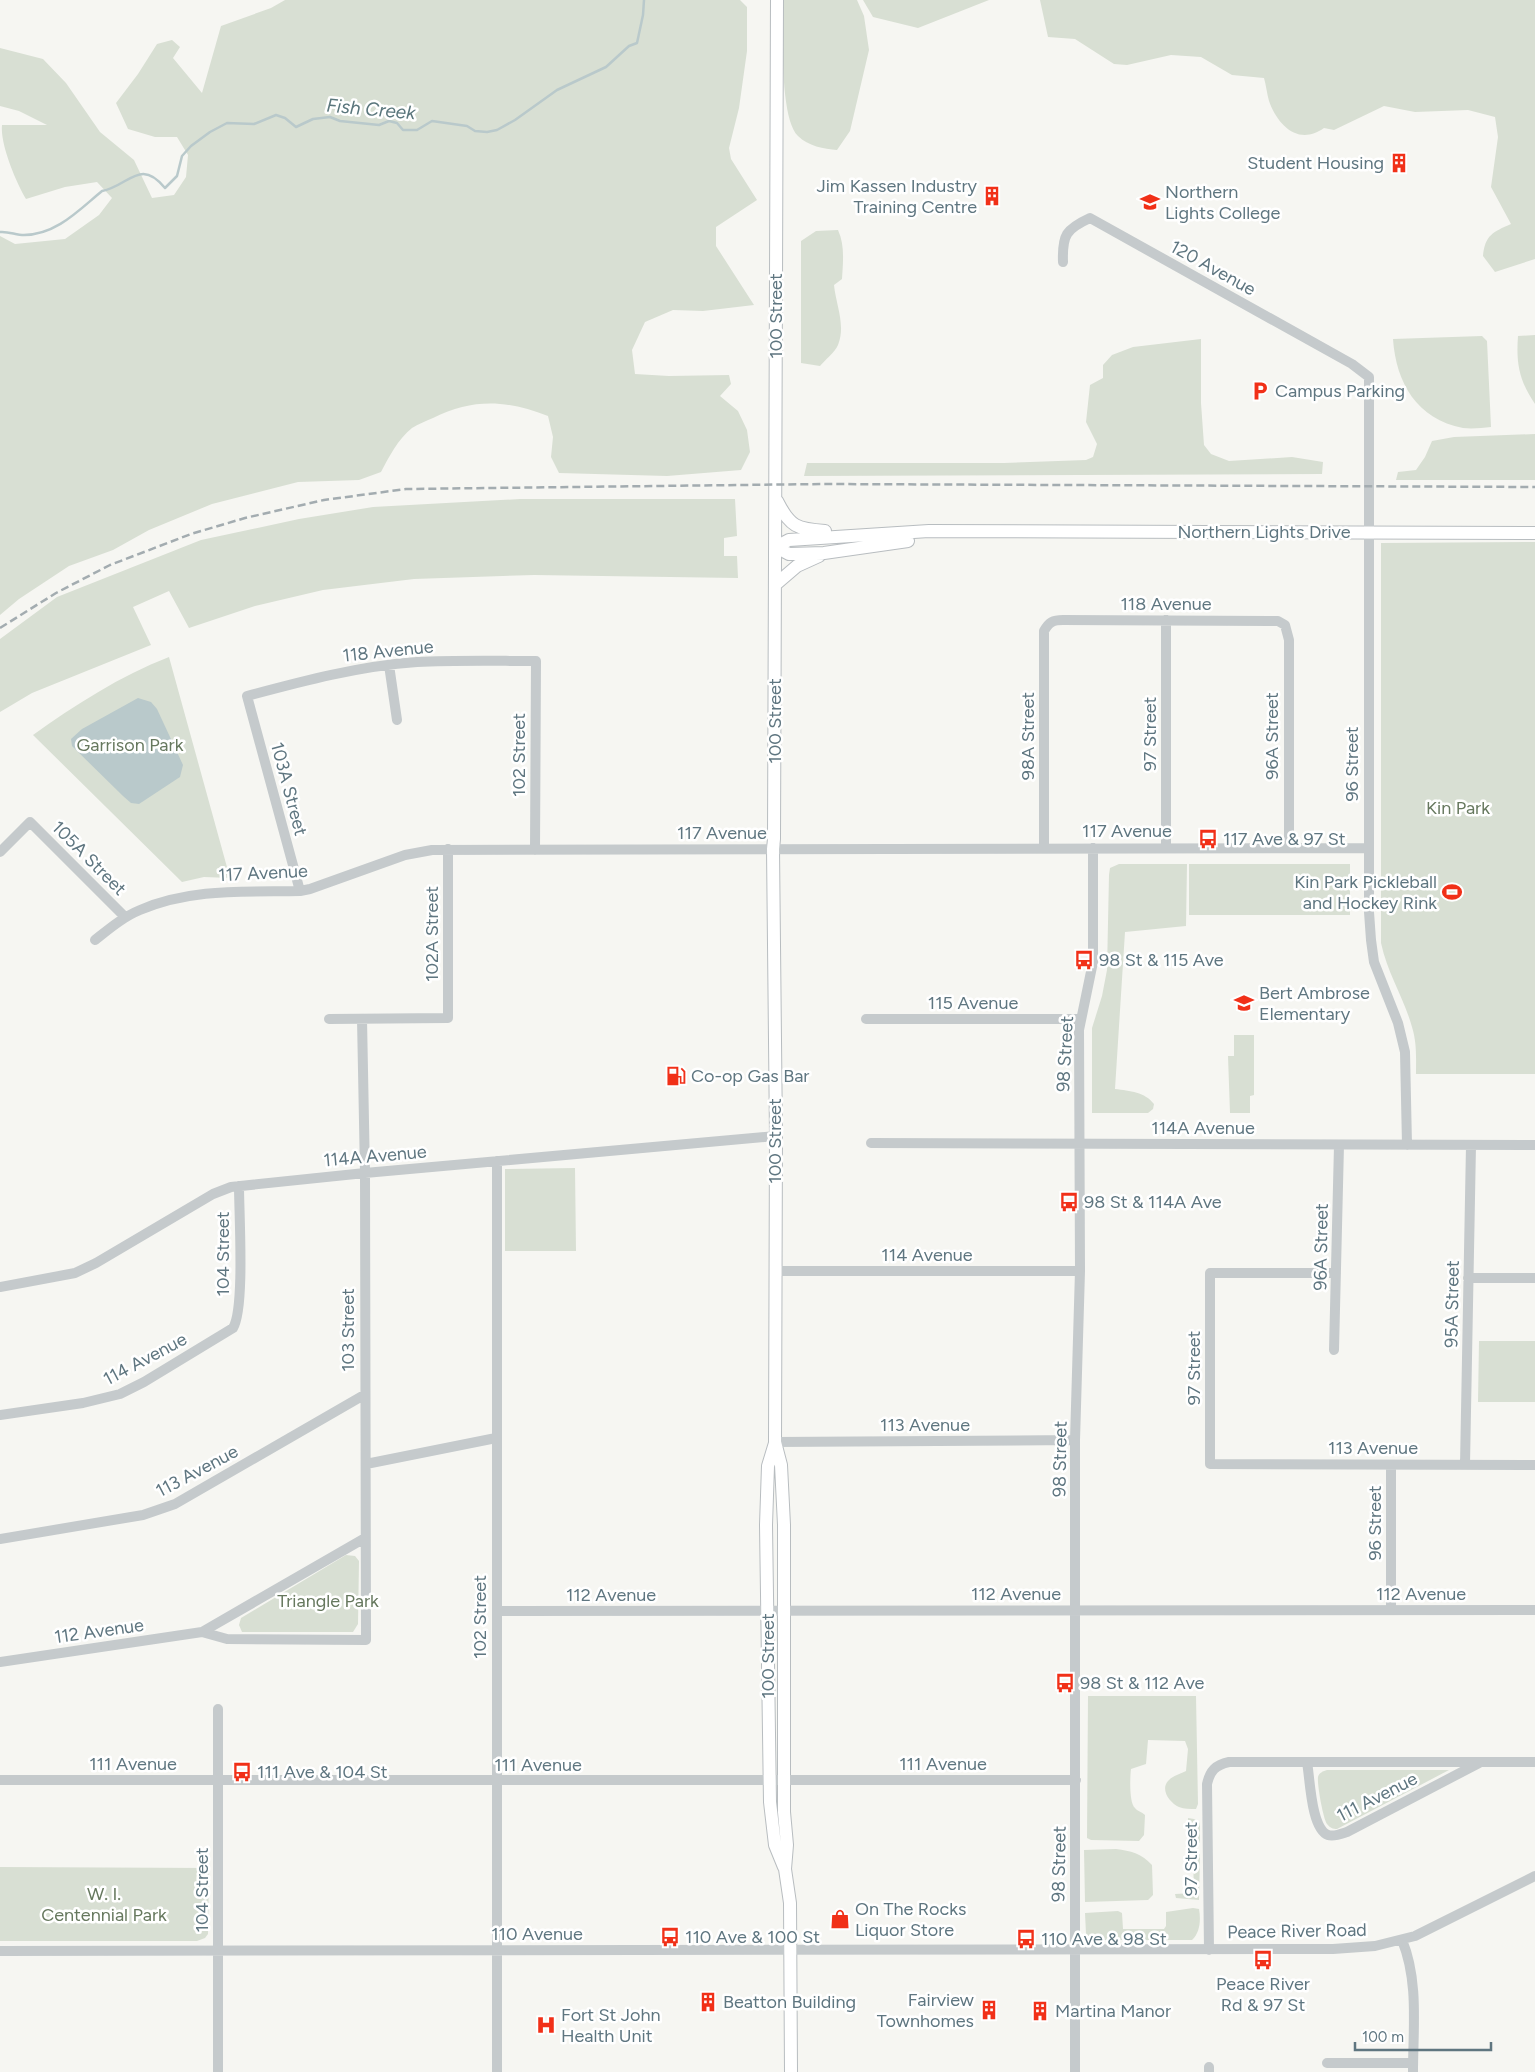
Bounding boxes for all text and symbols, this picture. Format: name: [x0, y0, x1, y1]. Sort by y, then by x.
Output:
water label: Fish Creek: [326, 94, 417, 124]
place label: Student Housing: [1247, 152, 1384, 174]
building icon: Student Housing: [1388, 152, 1410, 174]
place label: Jim Kassen Industry Training Centre: [816, 175, 978, 218]
place label: Northern Lights College: [1165, 181, 1281, 224]
building icon: Jim Kassen Industry Training Centre: [981, 185, 1003, 207]
school or university icon: Northern Lights College: [1139, 191, 1161, 213]
street label: 120 Avenue: [1166, 236, 1260, 301]
street label: 100 Street: [765, 273, 787, 359]
parking icon: Campus Parking: [1249, 380, 1271, 402]
place label: Campus Parking: [1275, 380, 1405, 402]
street label: Northern Lights Drive: [1177, 521, 1351, 543]
street label: 118 Avenue: [1120, 593, 1212, 615]
street label: 118 Avenue: [341, 635, 435, 667]
street label: 100 Street: [764, 678, 786, 764]
street label: 98A Street: [1017, 692, 1039, 780]
street label: 96A Street: [1261, 692, 1283, 780]
street label: 97 Street: [1139, 696, 1161, 771]
street label: 102 Street: [508, 713, 530, 797]
street label: 96 Street: [1341, 726, 1363, 802]
park label: Garrison Park: [77, 734, 184, 756]
street label: 103A Street: [266, 740, 312, 838]
park label: Kin Park: [1426, 797, 1490, 819]
street label: 105A Street: [47, 816, 131, 900]
street label: 117 Avenue: [1082, 820, 1172, 842]
street label: 117 Avenue: [677, 822, 767, 844]
bus stop icon: 117 Ave & 97 St: [1197, 828, 1219, 850]
place label: 117 Ave & 97 St: [1223, 828, 1346, 850]
street label: 117 Avenue: [218, 860, 309, 886]
place label: Kin Park Pickleball and Hockey Rink: [1294, 871, 1437, 914]
sports icon: Kin Park Pickleball and Hockey Rink: [1441, 881, 1463, 903]
street label: 102A Street: [421, 886, 443, 982]
bus stop icon: 98 St & 115 Ave: [1073, 949, 1095, 971]
place label: 98 St & 115 Ave: [1099, 949, 1224, 971]
place label: Bert Ambrose Elementary: [1259, 982, 1370, 1025]
street label: 115 Avenue: [928, 992, 1018, 1014]
school or university icon: Bert Ambrose Elementary: [1233, 992, 1255, 1014]
street label: 98 Street: [1052, 1015, 1078, 1093]
fuel station icon: Co-op Gas Bar: [665, 1065, 687, 1087]
place label: Co-op Gas Bar: [691, 1065, 809, 1087]
street label: 100 Street: [764, 1098, 786, 1184]
street label: 114A Avenue: [1151, 1117, 1255, 1139]
street label: 114A Avenue: [322, 1141, 428, 1171]
bus stop icon: 98 St & 114A Ave: [1058, 1191, 1080, 1213]
place label: 98 St & 114A Ave: [1084, 1191, 1222, 1213]
street label: 96A Street: [1309, 1203, 1333, 1291]
street label: 104 Street: [212, 1211, 234, 1297]
street label: 114 Avenue: [881, 1244, 973, 1266]
street label: 95A Street: [1440, 1260, 1464, 1348]
street label: 103 Street: [337, 1288, 359, 1372]
street label: 114 Avenue: [99, 1328, 191, 1390]
street label: 97 Street: [1183, 1330, 1205, 1405]
street label: 113 Avenue: [880, 1414, 970, 1436]
street label: 98 Street: [1048, 1421, 1072, 1497]
street label: 113 Avenue: [1328, 1437, 1418, 1459]
street label: 113 Avenue: [152, 1440, 242, 1502]
street label: 96 Street: [1364, 1485, 1386, 1561]
street label: 102 Street: [469, 1575, 491, 1659]
street label: 112 Avenue: [971, 1583, 1061, 1605]
street label: 112 Avenue: [1376, 1583, 1466, 1605]
street label: 112 Avenue: [566, 1584, 656, 1606]
park label: Triangle Park: [277, 1590, 379, 1612]
street label: 100 Street: [757, 1613, 779, 1699]
street label: 112 Avenue: [53, 1614, 145, 1648]
bus stop icon: 98 St & 112 Ave: [1054, 1672, 1076, 1694]
place label: 98 St & 112 Ave: [1080, 1672, 1205, 1694]
street label: 111 Avenue: [89, 1753, 177, 1775]
street label: 111 Avenue: [899, 1753, 987, 1775]
street label: 111 Avenue: [494, 1754, 582, 1776]
bus stop icon: 111 Ave & 104 St: [231, 1761, 253, 1783]
place label: 111 Ave & 104 St: [257, 1761, 388, 1783]
street label: 111 Avenue: [1333, 1767, 1421, 1827]
street label: 97 Street: [1180, 1821, 1202, 1896]
street label: 98 Street: [1047, 1826, 1071, 1902]
street label: 104 Street: [191, 1847, 213, 1933]
park label: W. I. Centennial Park: [41, 1883, 167, 1926]
place label: On The Rocks Liquor Store: [855, 1898, 966, 1941]
shop icon: On The Rocks Liquor Store: [829, 1908, 851, 1930]
street label: Peace River Road: [1227, 1919, 1367, 1943]
street label: 110 Avenue: [491, 1923, 583, 1945]
bus stop icon: 110 Ave & 100 St: [659, 1926, 681, 1948]
place label: 110 Ave & 100 St: [685, 1926, 820, 1948]
bus stop icon: 110 Ave & 98 St: [1015, 1928, 1037, 1950]
place label: 110 Ave & 98 St: [1041, 1928, 1167, 1950]
bus stop icon: Peace River Rd & 97 St: [1252, 1949, 1274, 1971]
place label: Peace River Rd & 97 St: [1216, 1973, 1310, 2016]
place label: Fairview Townhomes: [877, 1989, 974, 2032]
building icon: Beatton Building: [697, 1991, 719, 2013]
place label: Beatton Building: [723, 1991, 856, 2013]
building icon: Fairview Townhomes: [978, 1999, 1000, 2021]
building icon: Martina Manor: [1029, 2000, 1051, 2022]
place label: Martina Manor: [1055, 2000, 1171, 2022]
place label: Fort St John Health Unit: [561, 2004, 661, 2047]
hospital icon: Fort St John Health Unit: [535, 2014, 557, 2036]
scale bar: [1355, 2020, 1491, 2052]
text: 100 m: [1362, 2028, 1404, 2046]

